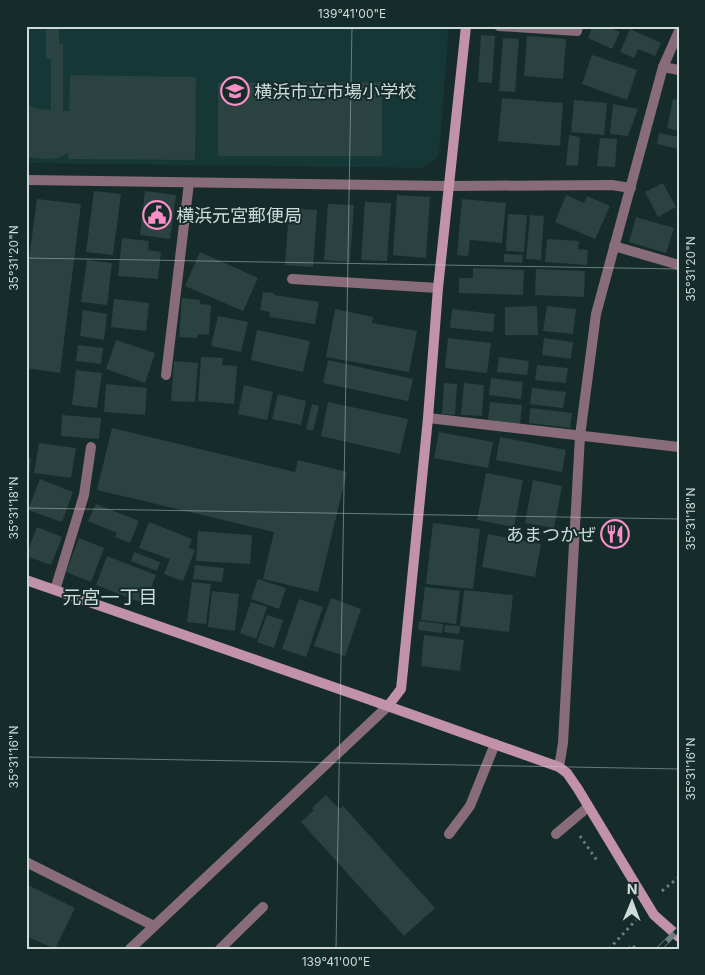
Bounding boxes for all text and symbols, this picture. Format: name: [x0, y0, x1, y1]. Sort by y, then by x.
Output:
text: 139°41'00"E: [318, 6, 386, 21]
school or university icon: 横浜市立市場小学校: [220, 76, 250, 106]
place label: 横浜市立市場小学校: [254, 81, 416, 102]
public building icon: 横浜元宮郵便局: [142, 200, 172, 230]
place label: 横浜元宮郵便局: [176, 205, 302, 226]
text: 35°31'20"N: [6, 225, 21, 291]
text: 35°31'20"N: [683, 236, 698, 302]
text: 35°31'18"N: [6, 477, 21, 540]
text: 35°31'18"N: [683, 488, 698, 551]
restaurant icon: あまつかぜ: [600, 519, 630, 549]
place label: あまつかぜ: [506, 524, 596, 545]
district label: 元宮一丁目: [62, 586, 158, 609]
text: 35°31'16"N: [6, 725, 21, 789]
text: 35°31'16"N: [683, 737, 698, 801]
north arrow: [608, 878, 658, 928]
text: N: [627, 880, 638, 897]
text: 139°41'00"E: [302, 954, 370, 969]

